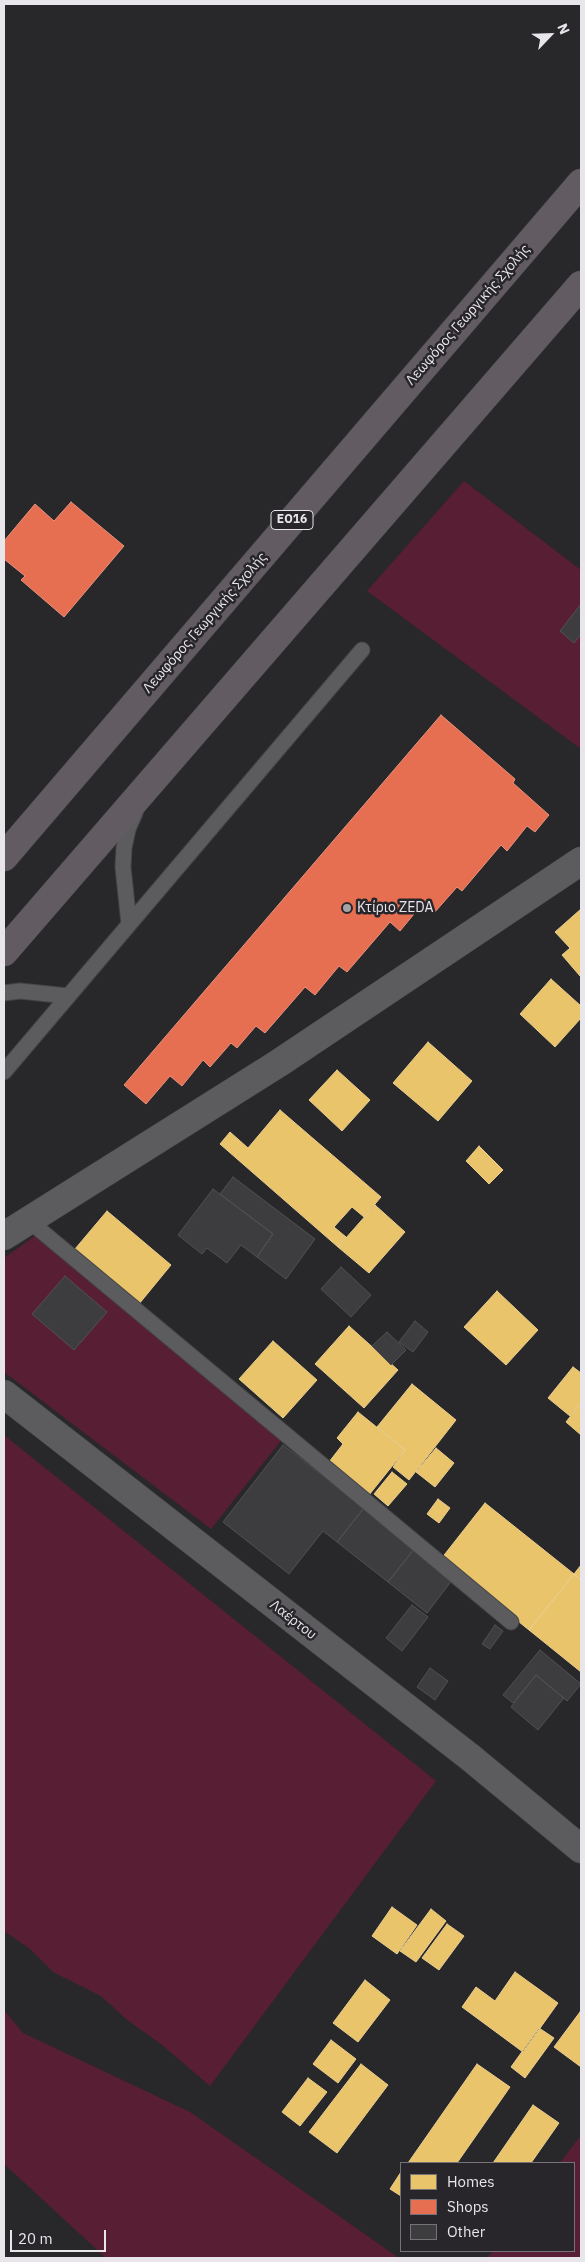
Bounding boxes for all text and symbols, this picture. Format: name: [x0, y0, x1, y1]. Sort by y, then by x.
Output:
north arrow: [525, 10, 575, 60]
text: N: [553, 21, 574, 37]
street label: Λεωφόρος Γεωργικής Σχολής: [402, 241, 534, 389]
road number: ΕΟ16: [271, 510, 313, 530]
street label: Λεωφόρος Γεωργικής Σχολής: [139, 549, 271, 697]
place label: Κτίριο ZEDA: [357, 900, 434, 916]
marker: Κτίριο ZEDA: [341, 902, 353, 914]
street label: Λαέρτου: [266, 1597, 320, 1643]
legend: [400, 2162, 575, 2252]
text: Homes: [447, 2172, 495, 2191]
text: Shops: [447, 2197, 489, 2216]
scale bar: [12, 2220, 109, 2252]
text: Other: [447, 2222, 485, 2241]
text: 20 m: [18, 2229, 53, 2248]

